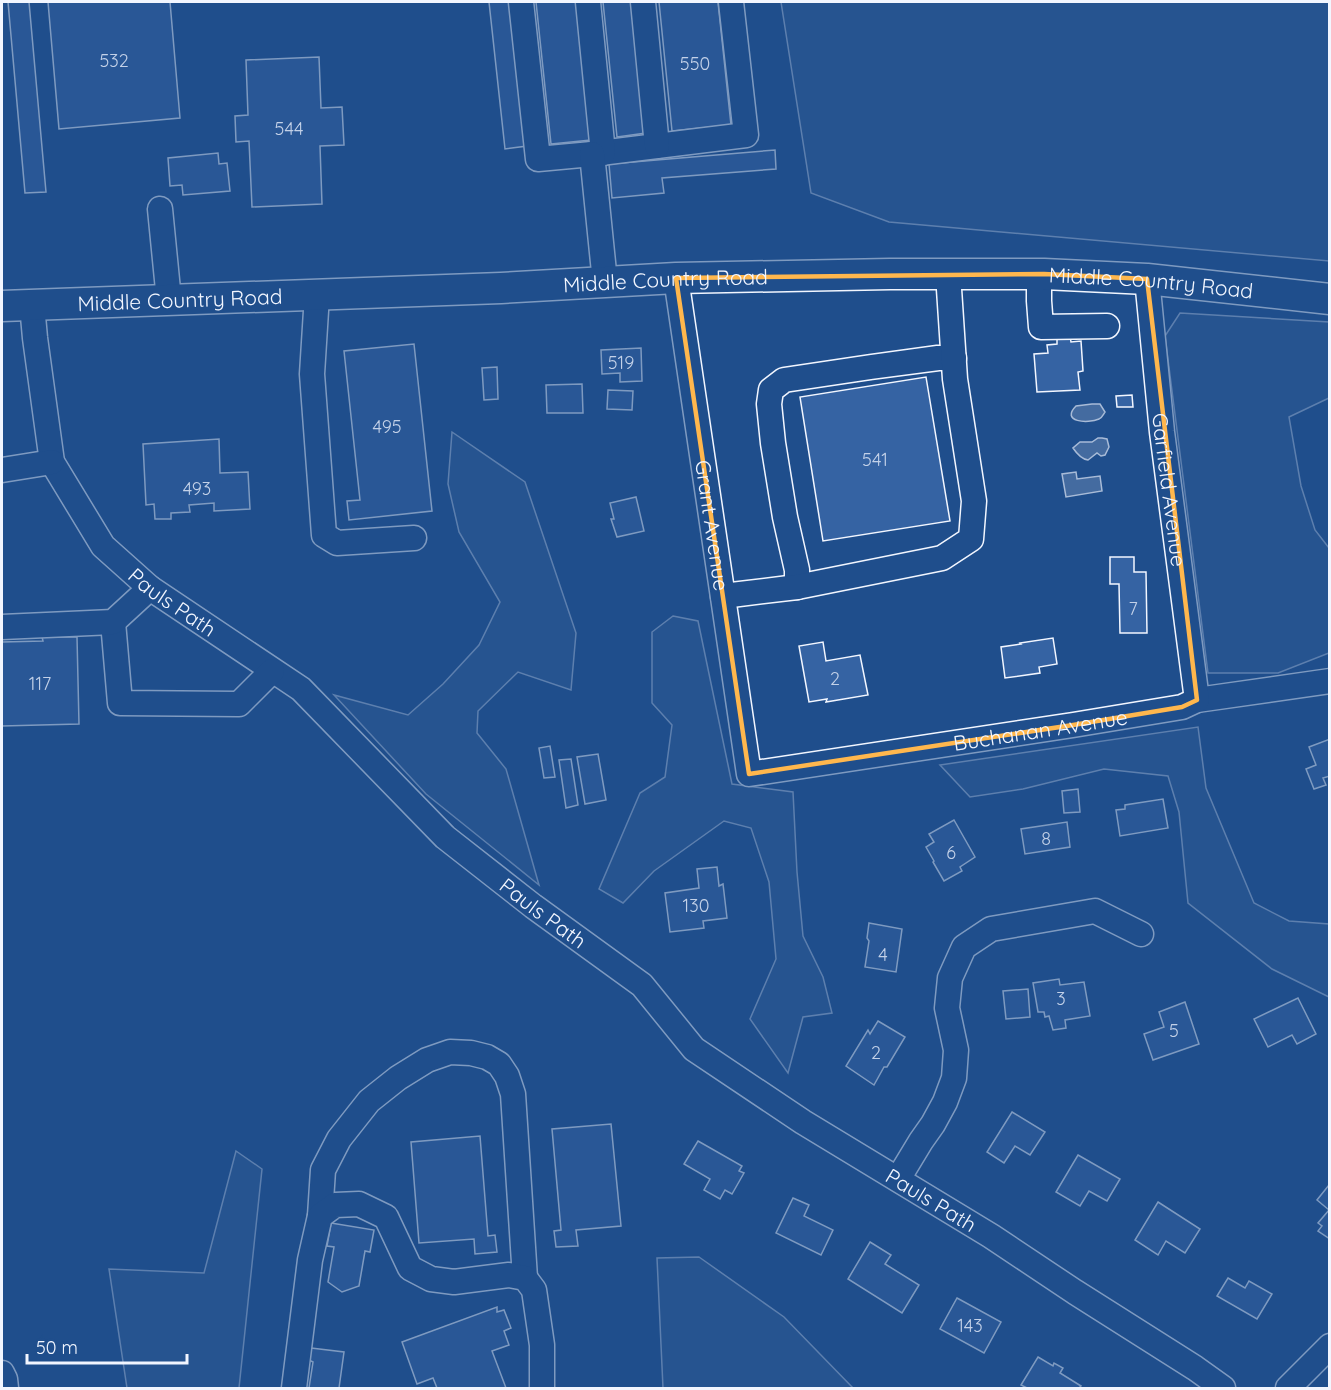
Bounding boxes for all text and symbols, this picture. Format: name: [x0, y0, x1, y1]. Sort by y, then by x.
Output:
house number: 532: [99, 49, 129, 72]
house number: 550: [680, 52, 710, 75]
house number: 544: [275, 117, 303, 140]
street label: Middle Country Road: [1048, 261, 1255, 304]
street label: Middle Country Road: [562, 263, 768, 297]
street label: Middle Country Road: [77, 283, 283, 316]
house number: 519: [608, 351, 634, 374]
street label: Garfield Avenue: [1147, 412, 1192, 568]
house number: 495: [373, 415, 401, 438]
house number: 541: [862, 448, 888, 471]
street label: Grant Avenue: [690, 458, 735, 593]
house number: 493: [183, 477, 211, 500]
street label: Pauls Path: [123, 562, 221, 642]
house number: 7: [1128, 597, 1138, 620]
house number: 2: [830, 667, 840, 690]
house number: 117: [29, 672, 51, 695]
street label: Buchanan Avenue: [951, 703, 1129, 756]
house number: 8: [1041, 827, 1051, 850]
house number: 6: [946, 841, 956, 864]
street label: Pauls Path: [495, 872, 592, 954]
house number: 130: [683, 894, 709, 917]
house number: 4: [878, 943, 888, 966]
house number: 3: [1056, 987, 1066, 1010]
house number: 5: [1169, 1019, 1179, 1042]
house number: 2: [871, 1041, 881, 1064]
street label: Pauls Path: [881, 1162, 982, 1237]
house number: 143: [957, 1314, 983, 1337]
scale bar: [27, 1327, 188, 1365]
text: 50 m: [36, 1336, 78, 1359]

